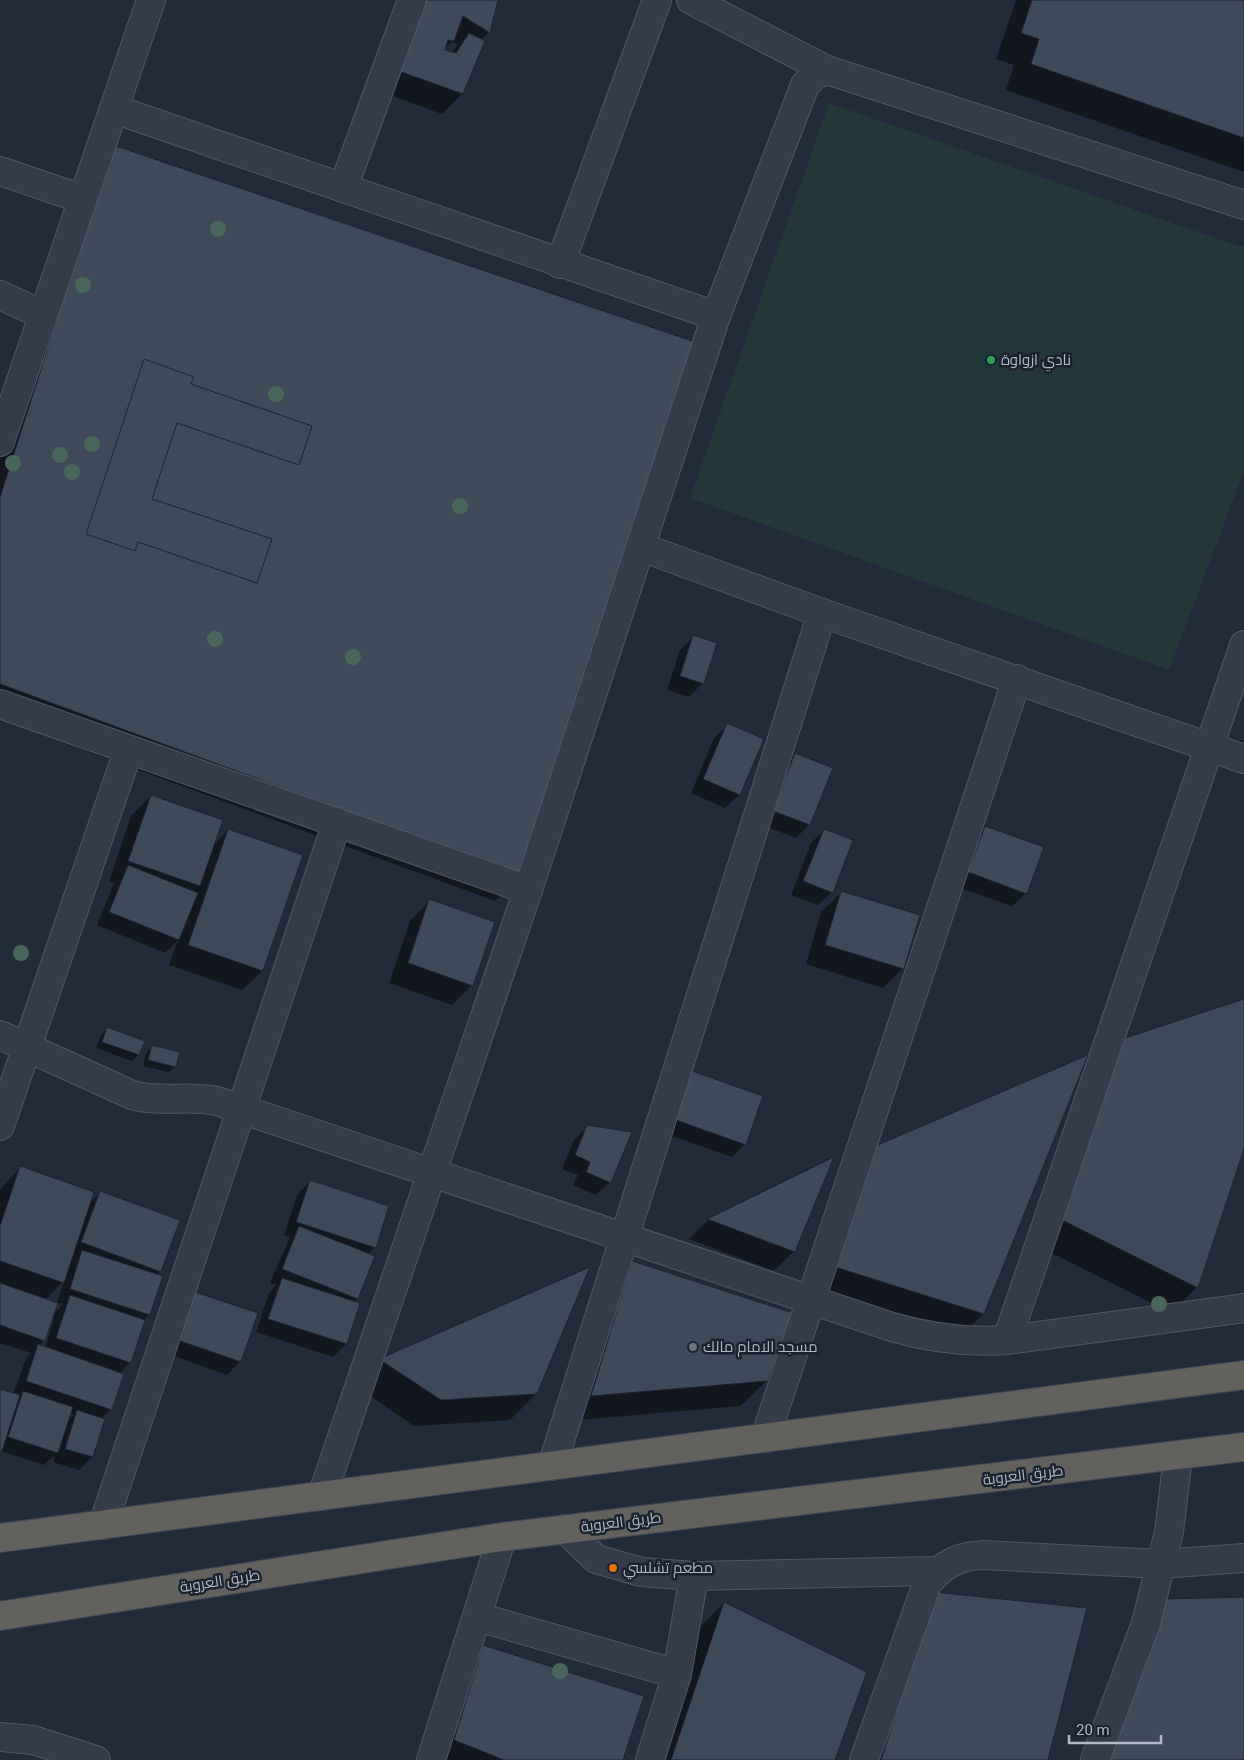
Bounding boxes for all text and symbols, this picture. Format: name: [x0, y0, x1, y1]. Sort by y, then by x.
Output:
place label: نادي ازواوة: [1001, 351, 1071, 372]
marker: نادي ازواوة: [985, 354, 997, 366]
place label: مسجد الامام مالك: [703, 1338, 818, 1357]
marker: مسجد الامام مالك: [687, 1341, 699, 1353]
street label: طريق العروبة: [982, 1461, 1064, 1490]
street label: طريق العروبة: [580, 1508, 662, 1537]
place label: مطعم تشلسي: [623, 1559, 713, 1580]
marker: مطعم تشلسي: [607, 1562, 619, 1574]
street label: طريق العروبة: [179, 1566, 262, 1597]
scale bar: [1069, 1712, 1162, 1744]
text: 20 m: [1076, 1721, 1110, 1739]

